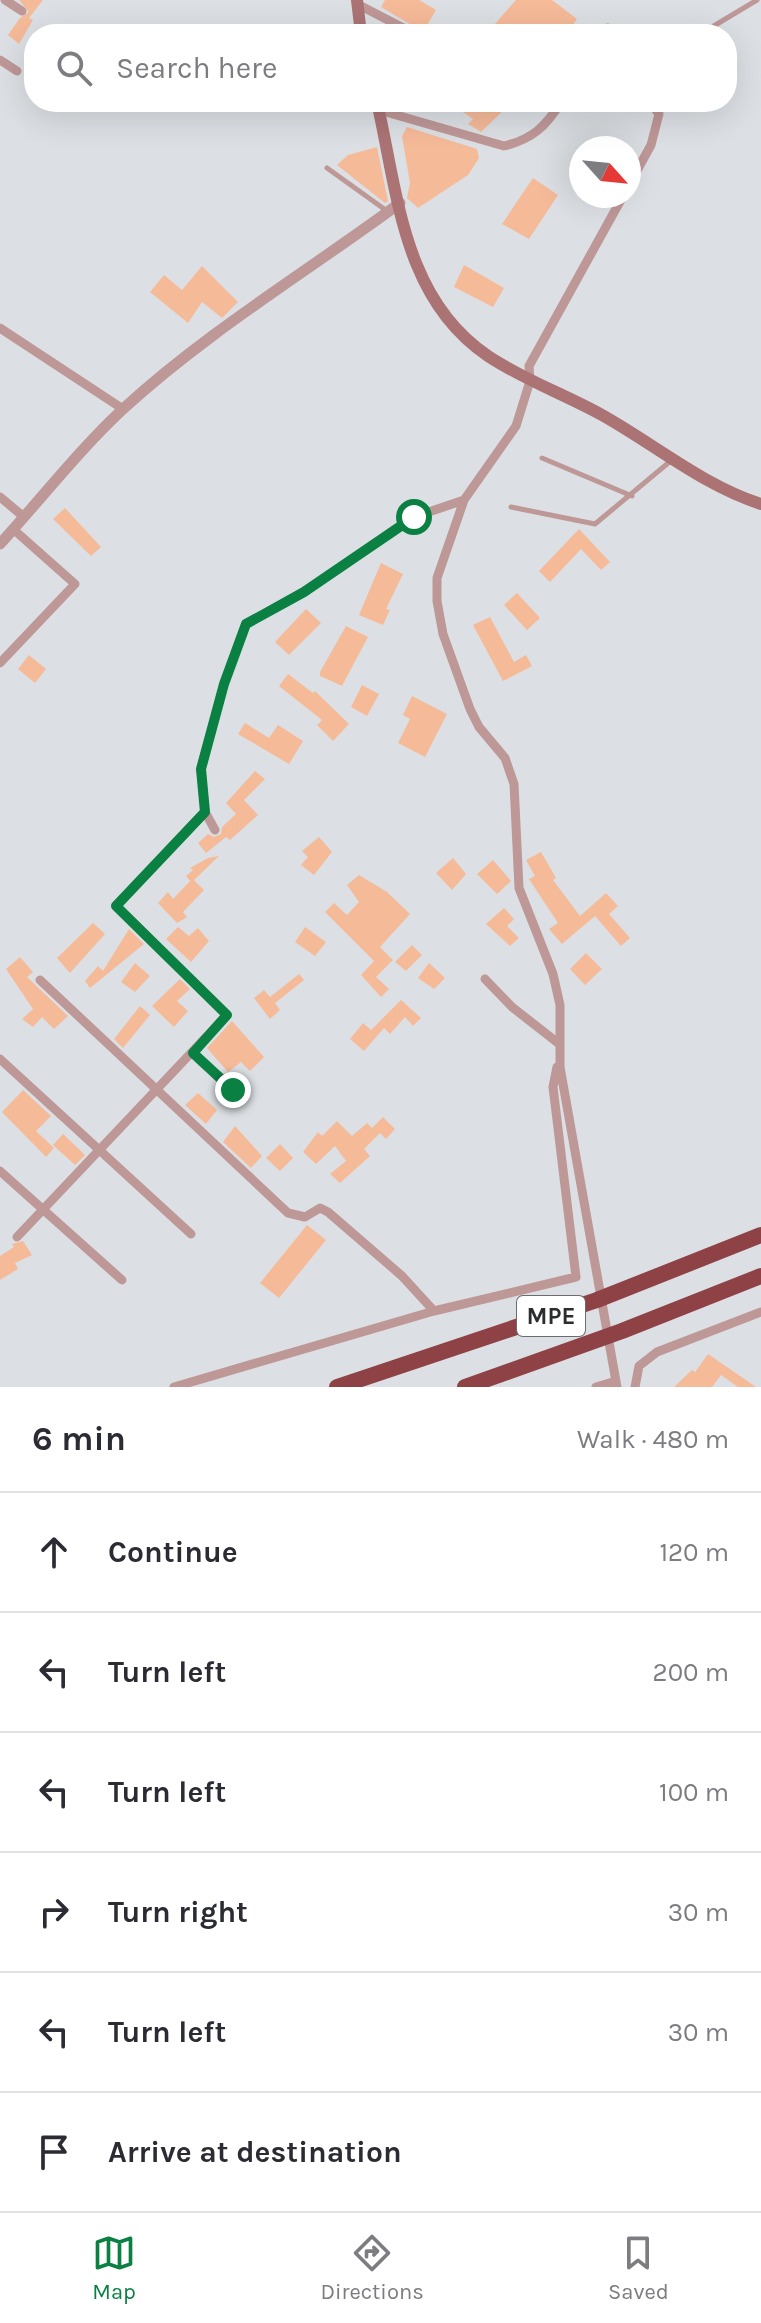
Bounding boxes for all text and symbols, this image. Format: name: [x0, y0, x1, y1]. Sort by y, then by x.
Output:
search box: [24, 24, 737, 112]
icon: search: [52, 46, 96, 90]
text: Search here: [116, 50, 277, 86]
north arrow: [569, 136, 641, 208]
route start: [396, 499, 432, 535]
route end: [215, 1072, 251, 1108]
road number: MPE: [517, 1296, 585, 1336]
text: 6 min: [32, 1419, 126, 1459]
text: Walk · 480 m: [577, 1424, 729, 1455]
icon: ahead: [32, 1530, 76, 1574]
text: Continue: [108, 1534, 238, 1570]
text: 120 m: [659, 1537, 729, 1568]
icon: left: [32, 1650, 76, 1694]
text: Turn left: [108, 1654, 226, 1690]
text: 200 m: [653, 1657, 729, 1688]
icon: left: [32, 1770, 76, 1814]
text: Turn left: [108, 1774, 226, 1810]
text: 100 m: [659, 1777, 729, 1808]
icon: right: [32, 1890, 76, 1934]
text: Turn right: [108, 1894, 248, 1930]
text: 30 m: [668, 1897, 729, 1928]
icon: left: [32, 2010, 76, 2054]
text: Turn left: [108, 2014, 226, 2050]
text: 30 m: [668, 2017, 729, 2048]
icon: arrive: [32, 2130, 76, 2174]
text: Arrive at destination: [108, 2134, 402, 2170]
tab: Map: [92, 2231, 136, 2305]
tab: Directions: [320, 2231, 424, 2305]
tab: Saved: [608, 2231, 669, 2305]

